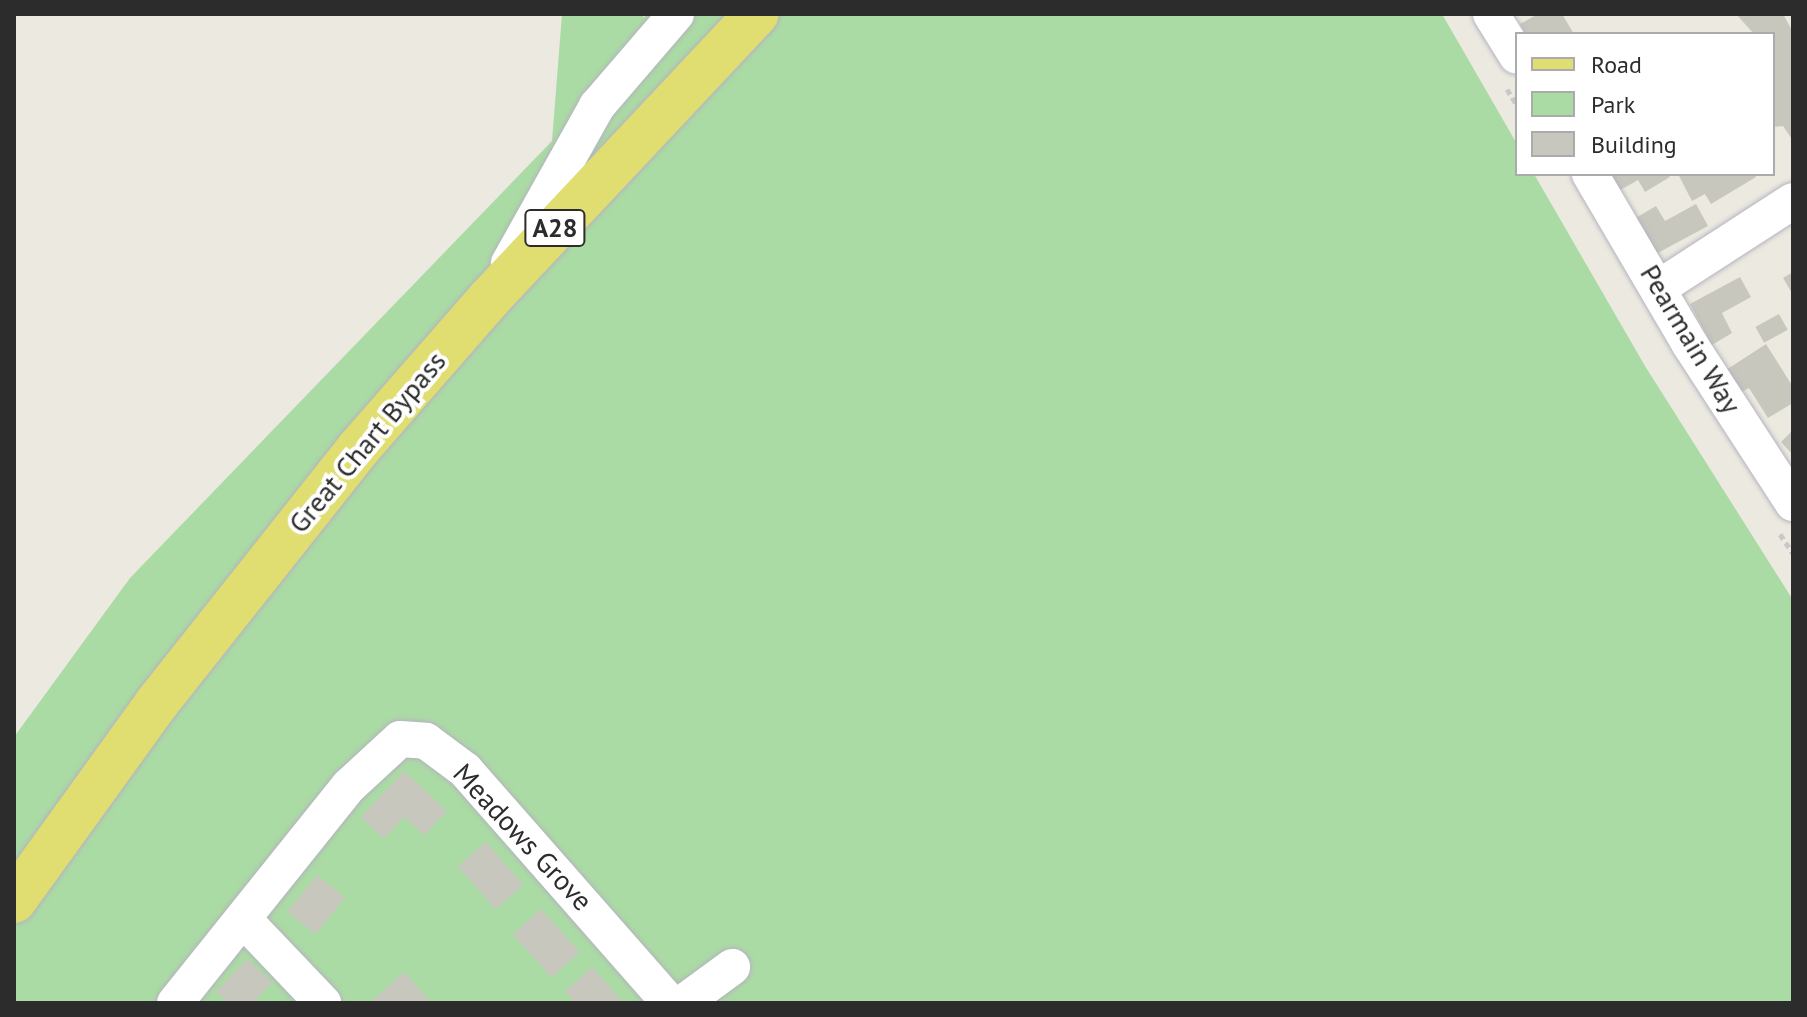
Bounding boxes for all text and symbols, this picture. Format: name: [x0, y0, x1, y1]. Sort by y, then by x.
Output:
legend: [1515, 32, 1775, 176]
text: Road: [1591, 49, 1642, 80]
text: Park: [1591, 89, 1635, 120]
text: Building: [1591, 129, 1677, 160]
road number: A28: [523, 206, 587, 250]
street label: Pearmain Way: [1633, 258, 1749, 420]
street label: Great Chart Bypass: [281, 345, 453, 539]
street label: Meadows Grove: [446, 757, 600, 917]

